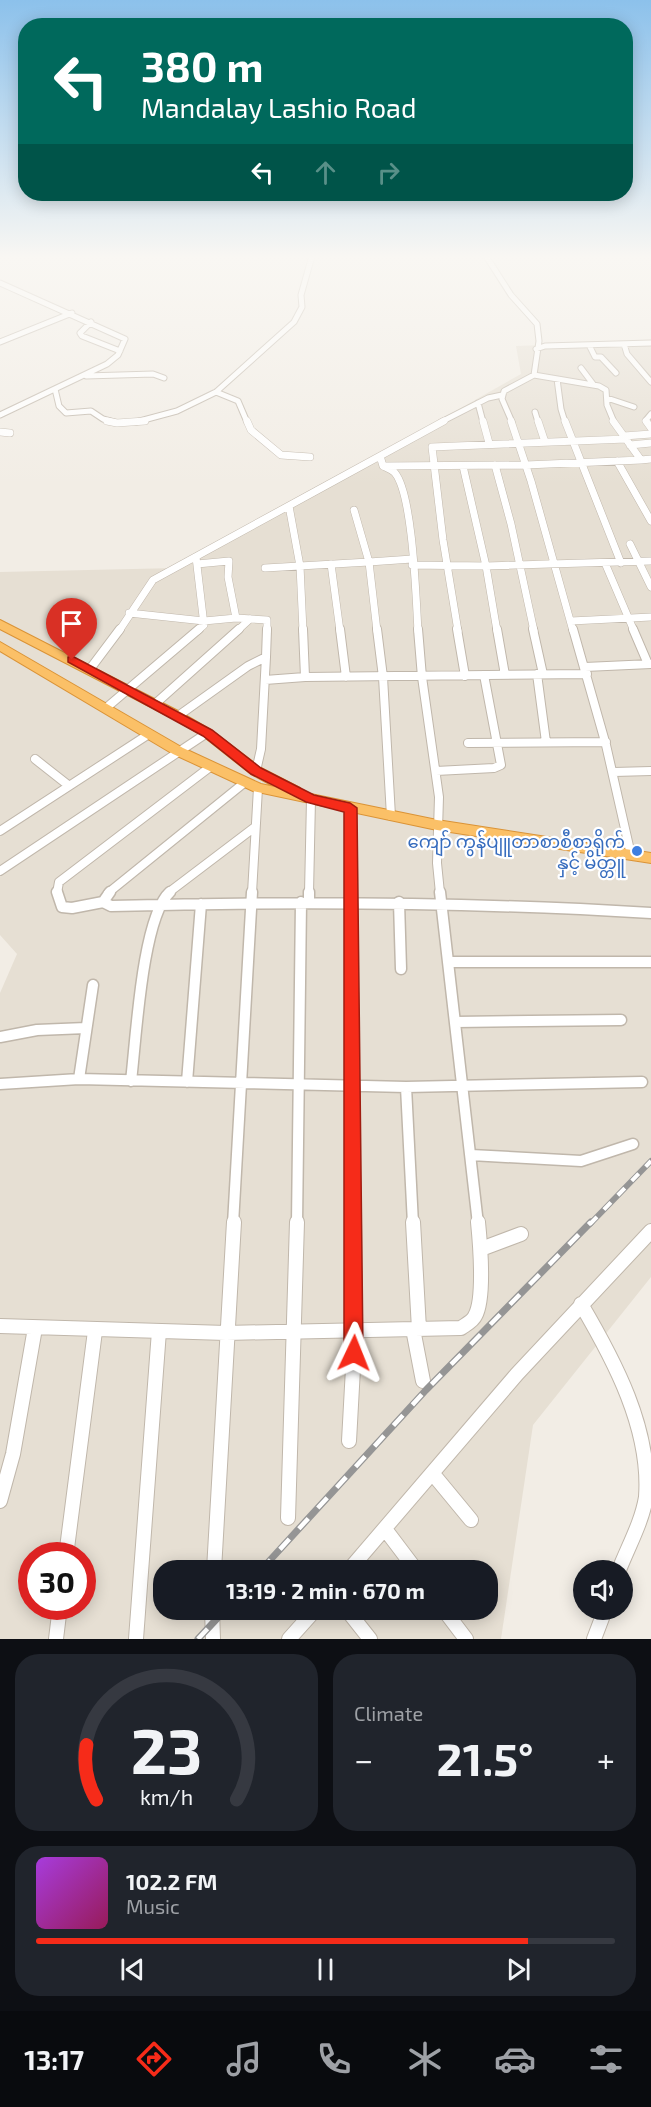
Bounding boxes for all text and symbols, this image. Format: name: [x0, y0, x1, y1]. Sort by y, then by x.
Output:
text: 380 m: [141, 40, 264, 90]
icon: left: [42, 42, 120, 120]
text: Mandalay Lashio Road: [141, 91, 416, 123]
icon: left: [246, 156, 279, 189]
icon: ahead: [309, 156, 342, 189]
icon: right: [372, 156, 405, 189]
pin: [46, 598, 97, 660]
icon: arrive: [55, 607, 88, 640]
place label: ကျော် ကွန်ပျူတာစာစီစာရိုက် နှင့် မိတ္တူ: [408, 828, 626, 878]
marker: ကျော် ကွန်ပျူတာစာစီစာရိုက် နှင့် မိတ္တူ: [630, 844, 644, 858]
position arrow: [322, 1321, 386, 1385]
speed limit sign: 30: [18, 1542, 96, 1620]
map controls: [573, 1560, 633, 1620]
button: sound: [573, 1560, 633, 1620]
text: 13:19 · 2 min · 670 m: [226, 1577, 425, 1603]
text: Climate: [354, 1701, 423, 1725]
text: 23: [131, 1712, 202, 1787]
text: 21.5°: [437, 1731, 534, 1785]
text: −: [354, 1739, 373, 1779]
text: +: [597, 1739, 615, 1779]
text: km/h: [140, 1784, 193, 1809]
text: 102.2 FM: [126, 1868, 217, 1894]
text: Music: [126, 1894, 180, 1918]
icon: previous: [116, 1953, 149, 1986]
icon: pause: [309, 1953, 342, 1986]
icon: next: [502, 1953, 535, 1986]
icon: directions: [133, 2038, 175, 2080]
icon: music: [223, 2038, 265, 2080]
icon: phone: [313, 2038, 355, 2080]
icon: climate: [404, 2038, 446, 2080]
icon: car: [494, 2038, 536, 2080]
icon: filters: [585, 2038, 627, 2080]
text: 13:17: [24, 2043, 84, 2075]

